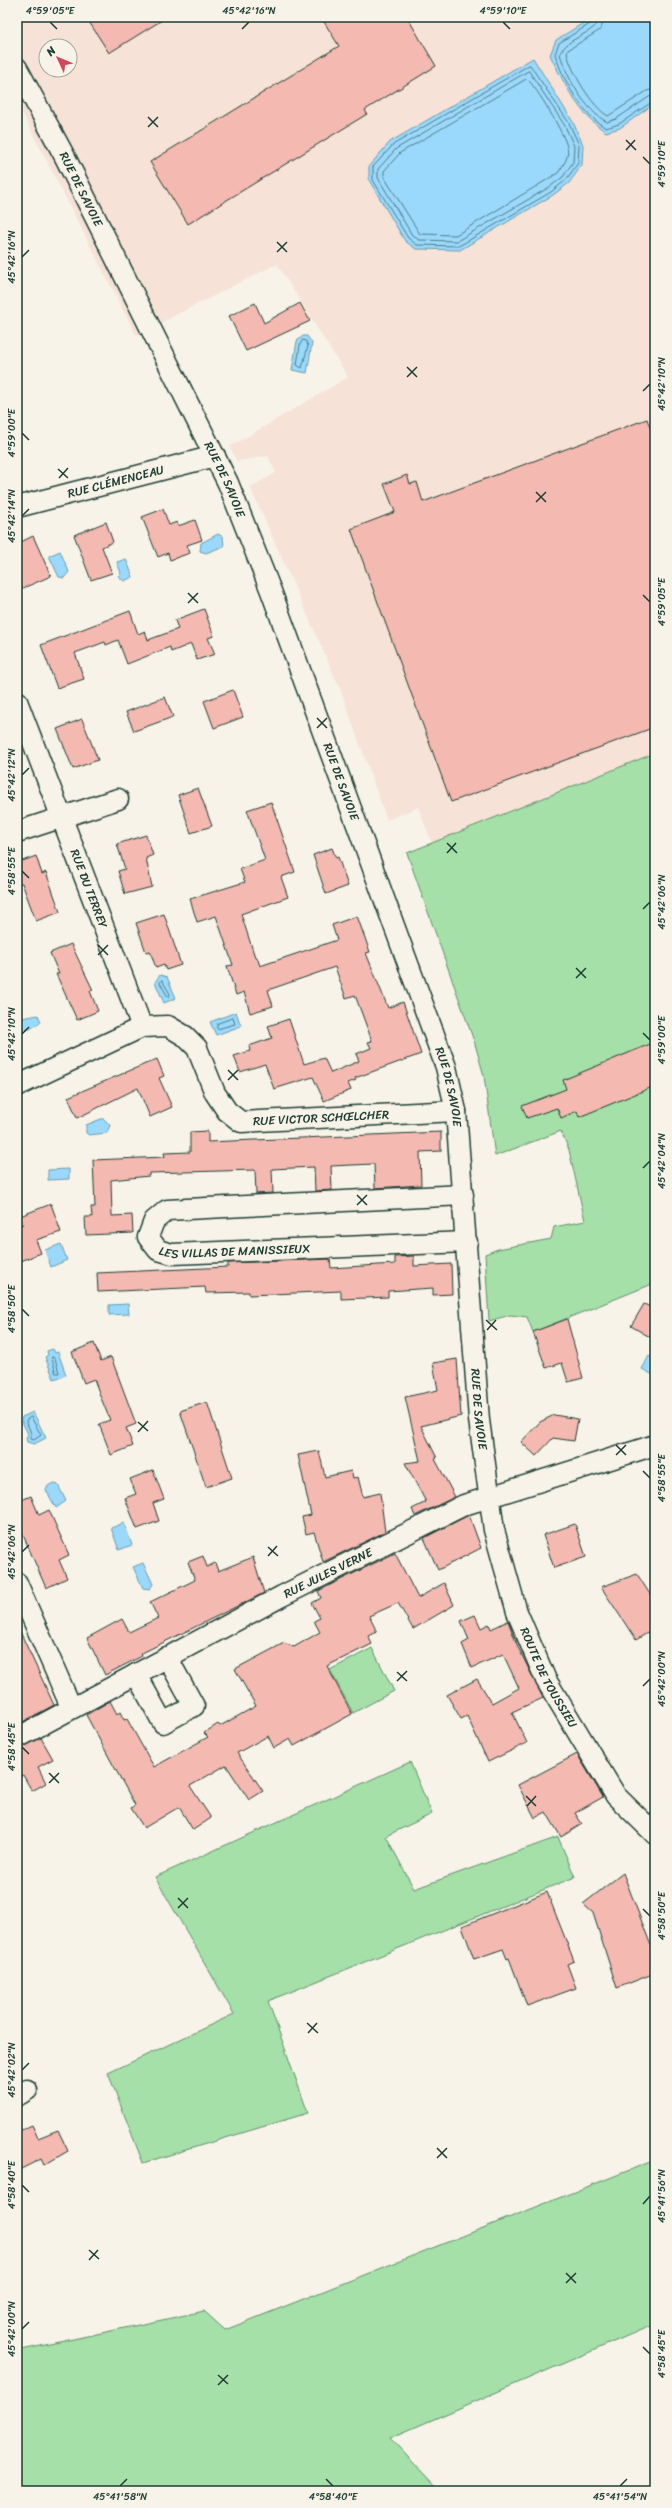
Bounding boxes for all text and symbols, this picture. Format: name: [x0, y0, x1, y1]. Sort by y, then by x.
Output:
text: 4°59'05"E: [26, 2, 76, 20]
text: 45°42'16"N: [222, 2, 276, 20]
text: 4°59'10"E: [480, 2, 528, 20]
north arrow: [38, 38, 78, 78]
text: N: [41, 42, 61, 61]
text: 4°59'10"E: [653, 139, 671, 187]
street label: RUE DE SAVOIE: [53, 147, 110, 232]
text: 45°42'16"N: [3, 230, 21, 284]
text: 45°42'10"N: [653, 357, 671, 411]
text: 4°59'00"E: [3, 407, 21, 457]
street label: RUE DE SAVOIE: [198, 437, 252, 522]
street label: RUE CLÉMENCEAU: [65, 458, 167, 505]
text: 45°42'14"N: [3, 489, 21, 543]
text: 4°59'05"E: [653, 576, 671, 626]
street label: RUE DE SAVOIE: [317, 740, 366, 825]
text: 45°42'12"N: [3, 748, 21, 802]
text: 4°58'55"E: [3, 845, 21, 895]
street label: RUE DU TERREY: [64, 846, 114, 932]
text: 45°42'06"N: [653, 874, 671, 930]
text: 45°42'10"N: [3, 1007, 21, 1061]
text: 4°59'00"E: [653, 1014, 671, 1064]
street label: RUE DE SAVOIE: [428, 1044, 468, 1129]
street label: RUE VICTOR SCHŒLCHER: [253, 1103, 390, 1132]
text: 45°42'04"N: [653, 1133, 671, 1189]
street label: LES VILLAS DE MANISSIEUX: [156, 1237, 311, 1265]
text: 4°58'50"E: [3, 1283, 21, 1333]
street label: RUE DE SAVOIE: [464, 1368, 494, 1452]
text: 4°58'55"E: [653, 1452, 671, 1502]
text: 45°42'06"N: [3, 1524, 21, 1580]
street label: RUE JULES VERNE: [280, 1541, 377, 1605]
street label: ROUTE DE TOUSSIEU: [514, 1624, 584, 1733]
text: 45°42'00"N: [653, 1651, 671, 1707]
text: 4°58'45"E: [3, 1721, 21, 1771]
text: 4°58'50"E: [653, 1890, 671, 1940]
text: 45°42'02"N: [3, 2042, 21, 2098]
text: 4°58'40"E: [3, 2159, 21, 2209]
text: 45°41'56"N: [653, 2169, 671, 2223]
text: 45°42'00"N: [3, 2301, 21, 2357]
text: 4°58'45"E: [653, 2328, 671, 2378]
text: 45°41'58"N: [93, 2488, 147, 2506]
text: 4°58'40"E: [309, 2488, 359, 2506]
text: 45°41'54"N: [593, 2488, 647, 2506]

